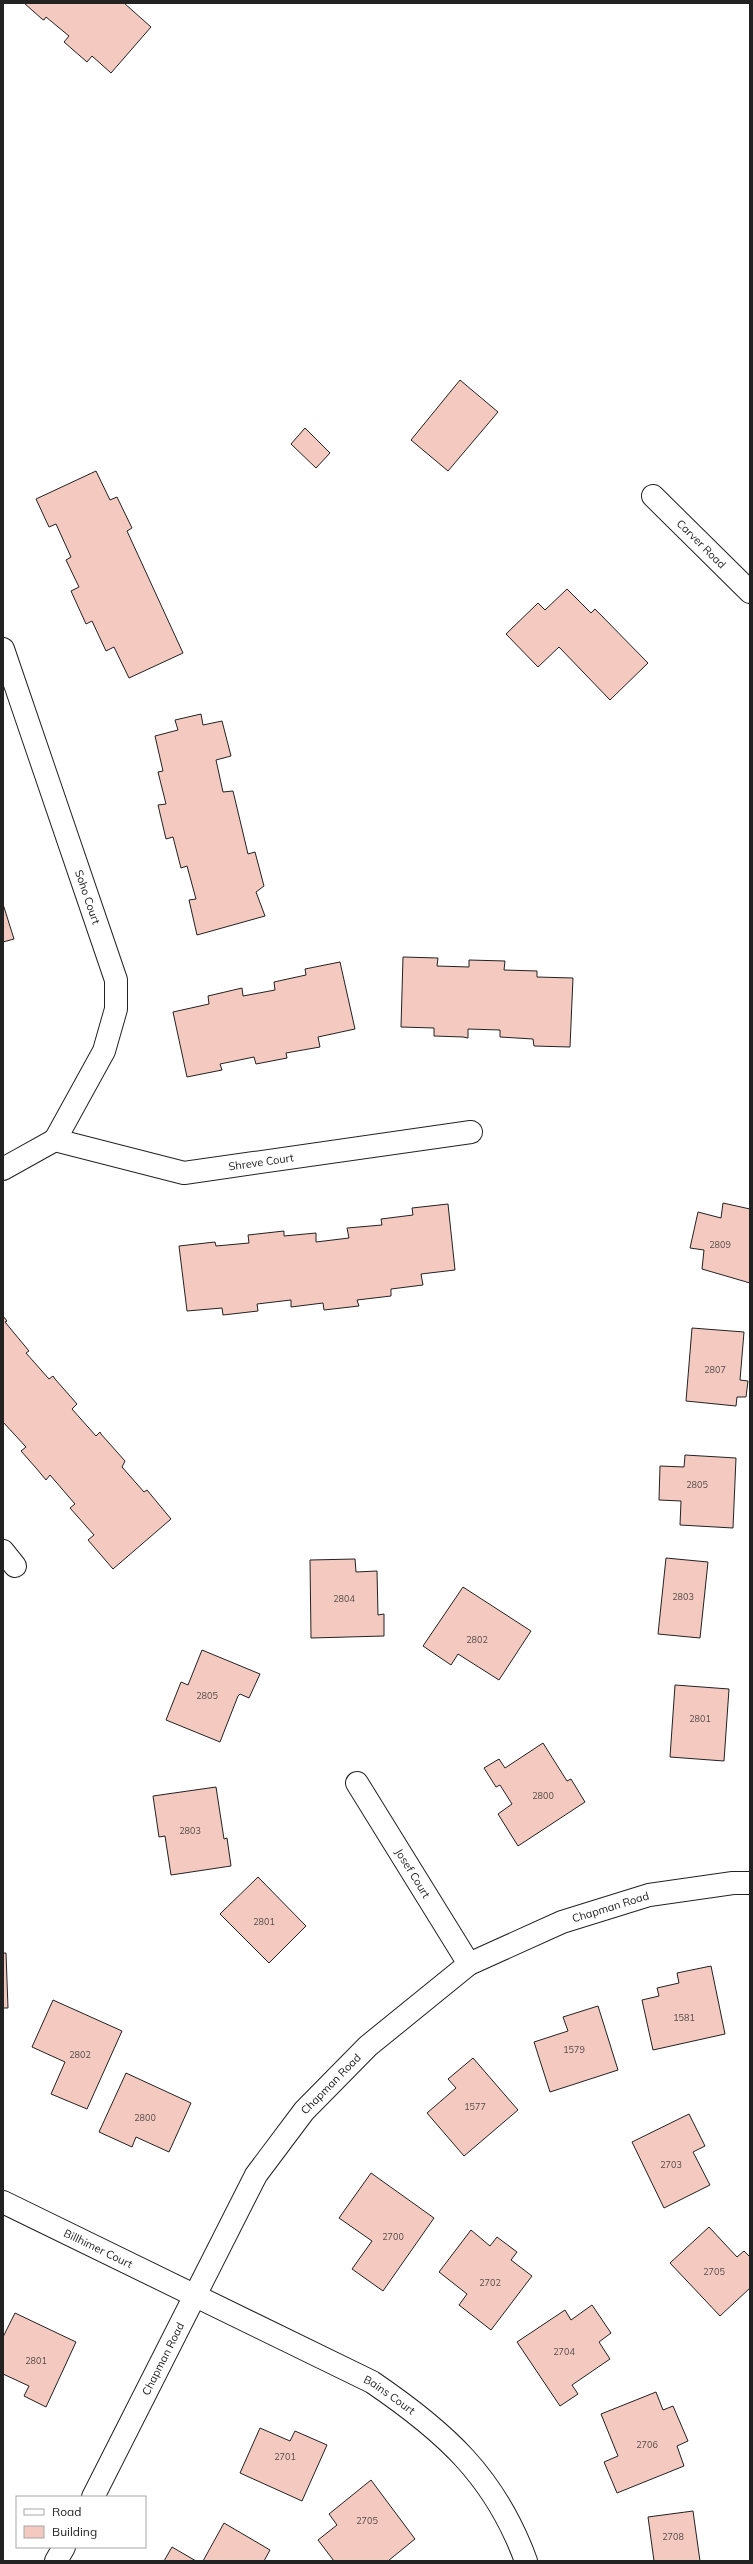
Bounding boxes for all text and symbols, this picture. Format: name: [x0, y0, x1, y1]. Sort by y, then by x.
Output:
street label: Carver Road: [674, 516, 729, 571]
street label: Soho Court: [72, 868, 103, 926]
street label: Shreve Court: [228, 1150, 295, 1174]
house number: 2809: [709, 1239, 731, 1250]
house number: 2807: [704, 1364, 726, 1375]
house number: 2805: [686, 1479, 708, 1490]
house number: 2803: [672, 1591, 694, 1602]
house number: 2804: [333, 1593, 355, 1604]
house number: 2802: [466, 1634, 488, 1645]
house number: 2805: [196, 1690, 218, 1701]
house number: 2801: [689, 1713, 711, 1724]
house number: 2800: [532, 1790, 554, 1801]
house number: 2803: [179, 1825, 201, 1836]
street label: Josef Court: [392, 1846, 434, 1901]
street label: Chapman Road: [570, 1888, 651, 1925]
house number: 2801: [253, 1916, 275, 1927]
house number: 1581: [673, 2012, 695, 2023]
house number: 1579: [563, 2044, 585, 2055]
house number: 2802: [69, 2049, 91, 2060]
street label: Chapman Road: [298, 2051, 364, 2117]
house number: 1577: [464, 2101, 486, 2112]
house number: 2800: [134, 2112, 156, 2123]
house number: 2703: [660, 2159, 682, 2170]
street label: Billhimer Court: [62, 2226, 135, 2271]
house number: 2700: [382, 2231, 404, 2242]
house number: 2705: [703, 2266, 725, 2277]
house number: 2702: [479, 2277, 501, 2288]
street label: Chapman Road: [139, 2320, 187, 2397]
house number: 2704: [553, 2346, 575, 2357]
house number: 2801: [25, 2355, 47, 2366]
street label: Bains Court: [361, 2372, 418, 2418]
house number: 2706: [636, 2439, 658, 2450]
house number: 2701: [274, 2451, 296, 2462]
legend: [16, 2496, 146, 2548]
text: Road: [52, 2504, 81, 2519]
house number: 2705: [356, 2515, 378, 2526]
text: Building: [52, 2524, 97, 2539]
house number: 2708: [662, 2531, 684, 2542]

